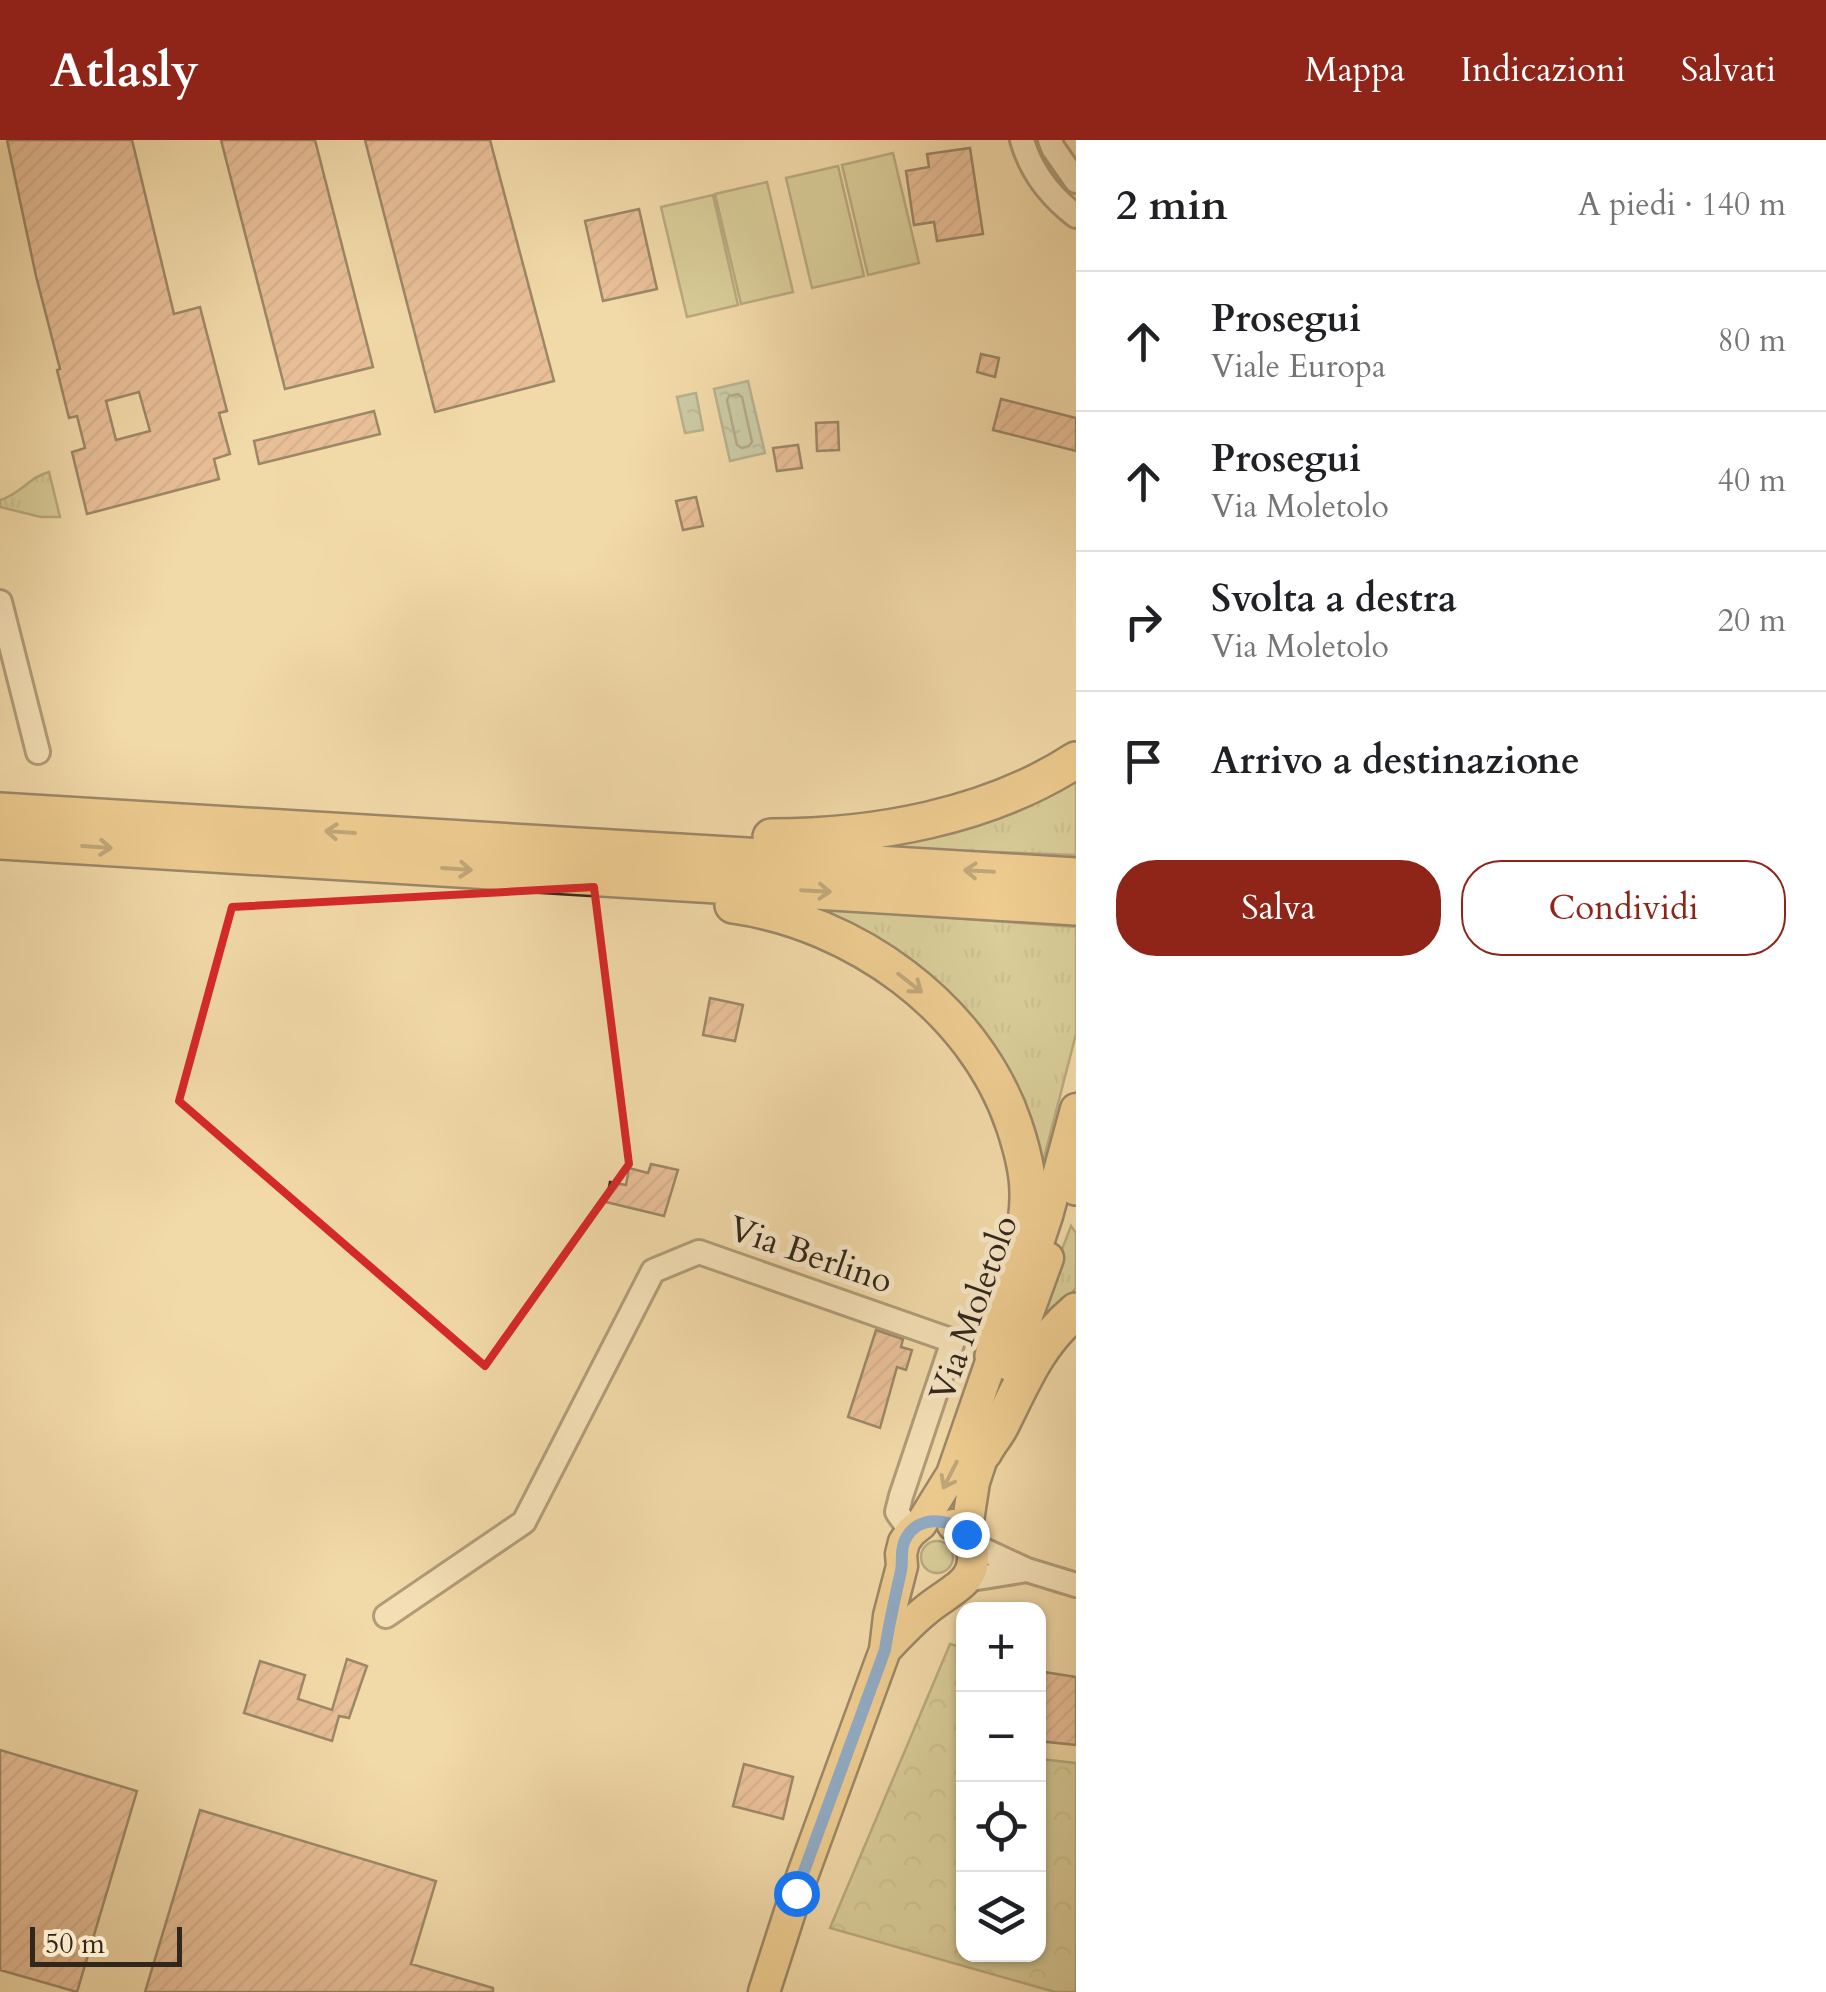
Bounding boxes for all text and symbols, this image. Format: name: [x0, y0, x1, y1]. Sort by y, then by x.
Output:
text: Atlasly: [50, 38, 199, 103]
text: Mappa: [1305, 46, 1405, 94]
text: Indicazioni: [1460, 46, 1626, 94]
text: Salvati: [1681, 46, 1776, 94]
text: 2 min: [1116, 177, 1228, 234]
text: A piedi · 140 m: [1578, 183, 1786, 227]
text: Prosegui: [1211, 293, 1361, 345]
icon: ahead: [1116, 314, 1171, 369]
text: 80 m: [1718, 319, 1786, 363]
text: Viale Europa: [1211, 345, 1386, 389]
text: Prosegui: [1211, 433, 1361, 485]
icon: ahead: [1116, 454, 1171, 509]
text: 40 m: [1718, 459, 1786, 503]
text: Via Moletolo: [1211, 485, 1389, 529]
text: Svolta a destra: [1211, 573, 1457, 625]
icon: right: [1116, 594, 1171, 649]
text: 20 m: [1718, 599, 1786, 643]
text: Via Moletolo: [1211, 625, 1389, 669]
icon: arrive: [1116, 734, 1171, 789]
text: Arrivo a destinazione: [1211, 735, 1580, 787]
one-way arrow: [324, 822, 356, 841]
one-way arrow: [81, 838, 113, 857]
one-way arrow: [440, 860, 472, 879]
button: Salva: [1116, 860, 1441, 956]
button: Condividi: [1461, 860, 1786, 956]
one-way arrow: [963, 861, 995, 880]
one-way arrow: [799, 882, 832, 901]
one-way arrow: [897, 972, 923, 994]
street label: Via Berlino: [722, 1205, 899, 1305]
street label: Via Moletolo: [918, 1209, 1030, 1408]
one-way arrow: [939, 1460, 958, 1490]
route end: [944, 1512, 990, 1558]
map controls: [956, 1602, 1046, 1962]
button: +: [956, 1602, 1046, 1692]
button: −: [956, 1692, 1046, 1782]
button: locate: [956, 1782, 1046, 1872]
route start: [774, 1871, 820, 1917]
button: layers: [956, 1872, 1046, 1962]
scale bar: [30, 1922, 182, 1966]
text: 50 m: [45, 1925, 105, 1963]

